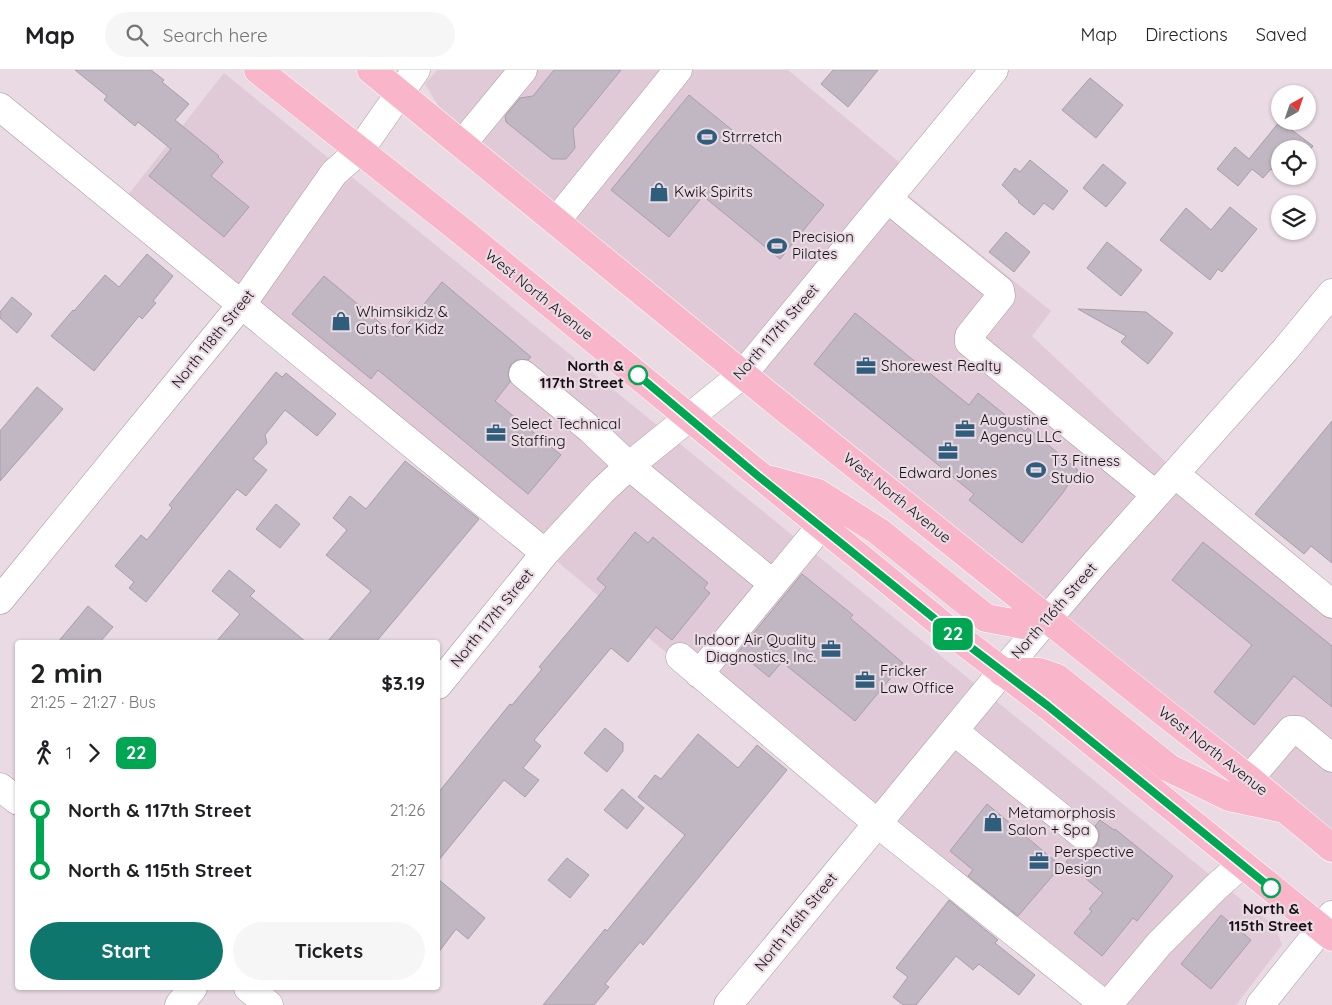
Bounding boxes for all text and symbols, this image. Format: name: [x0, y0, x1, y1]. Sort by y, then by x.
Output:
search box: [105, 12, 455, 57]
text: Map: [25, 20, 75, 50]
icon: search: [123, 21, 151, 49]
text: Search here: [163, 23, 268, 47]
text: Map: [1080, 23, 1117, 46]
text: Directions: [1145, 23, 1228, 46]
text: Saved: [1256, 23, 1307, 46]
north arrow: [1271, 85, 1316, 130]
map controls: [1271, 85, 1316, 240]
sports icon: Strrretch: [696, 126, 718, 148]
place label: Strrretch: [722, 127, 782, 146]
button: locate: [1271, 140, 1316, 185]
shop icon: Kwik Spirits: [648, 181, 670, 203]
place label: Kwik Spirits: [674, 182, 753, 201]
button: layers: [1271, 195, 1316, 240]
place label: Precision Pilates: [792, 227, 854, 263]
sports icon: Precision Pilates: [766, 235, 788, 257]
street label: West North Avenue: [481, 245, 597, 344]
street label: North 117th Street: [729, 280, 822, 384]
street label: North 118th Street: [167, 286, 258, 392]
place label: Whimsikidz & Cuts for Kidz: [356, 302, 448, 338]
shop icon: Whimsikidz & Cuts for Kidz: [330, 310, 352, 332]
office icon: Shorewest Realty: [855, 355, 877, 377]
place label: North & 117th Street: [540, 356, 624, 392]
place label: Shorewest Realty: [881, 356, 1002, 375]
marker: North & 117th Street: [628, 365, 648, 385]
place label: Augustine Agency LLC: [980, 410, 1062, 446]
place label: Select Technical Staffing: [511, 414, 621, 450]
office icon: Augustine Agency LLC: [954, 418, 976, 440]
office icon: Select Technical Staffing: [485, 422, 507, 444]
office icon: Edward Jones: [937, 440, 959, 462]
street label: West North Avenue: [839, 448, 955, 547]
place label: T3 Fitness Studio: [1051, 451, 1120, 487]
sports icon: T3 Fitness Studio: [1025, 459, 1047, 481]
place label: Edward Jones: [899, 463, 997, 482]
street label: North 116th Street: [1007, 559, 1101, 663]
street label: North 117th Street: [446, 565, 537, 671]
line badge: 22: [930, 618, 976, 650]
text: 22: [943, 622, 963, 645]
place label: Indoor Air Quality Diagnostics, Inc.: [694, 630, 816, 666]
office icon: Indoor Air Quality Diagnostics, Inc.: [820, 638, 842, 660]
text: 2 min: [30, 655, 103, 690]
place label: Fricker Law Office: [880, 661, 954, 697]
office icon: Fricker Law Office: [854, 669, 876, 691]
text: $3.19: [381, 671, 425, 695]
text: 21:25 – 21:27 · Bus: [30, 692, 156, 712]
street label: West North Avenue: [1155, 702, 1272, 799]
icon: walk: [30, 739, 58, 767]
icon: forward: [80, 739, 108, 767]
text: 22: [126, 741, 146, 764]
text: 1: [66, 743, 72, 763]
text: North & 117th Street: [68, 798, 252, 822]
text: 21:26: [390, 800, 425, 820]
place label: Metamorphosis Salon + Spa: [1008, 803, 1116, 839]
shop icon: Metamorphosis Salon + Spa: [982, 811, 1004, 833]
place label: Perspective Design: [1054, 842, 1134, 878]
office icon: Perspective Design: [1028, 850, 1050, 872]
text: North & 115th Street: [68, 858, 252, 882]
text: 21:27: [390, 860, 425, 880]
street label: North 116th Street: [750, 869, 841, 975]
marker: North & 115th Street: [1261, 878, 1281, 898]
place label: North & 115th Street: [1229, 899, 1313, 935]
button: Start: [30, 922, 223, 980]
button: Tickets: [233, 922, 425, 980]

